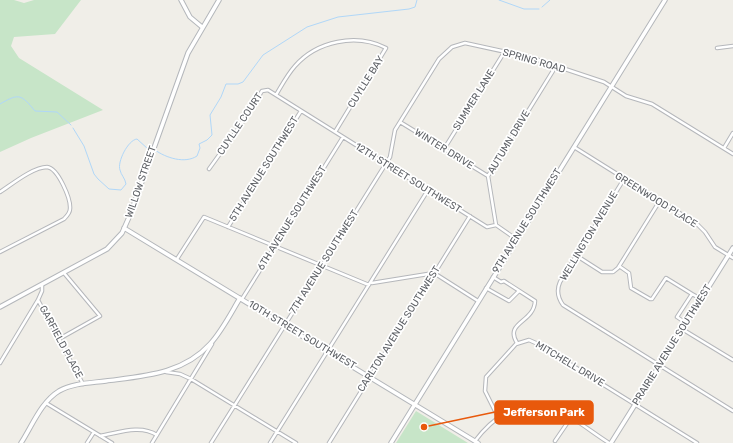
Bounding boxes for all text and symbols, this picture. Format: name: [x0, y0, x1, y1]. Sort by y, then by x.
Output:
street label: SPRING ROAD: [501, 46, 567, 76]
street label: CUYLLE BAY: [345, 53, 387, 110]
street label: SUMMER LANE: [450, 67, 498, 133]
street label: CUYLLE COURT: [215, 90, 265, 157]
street label: AUTUMN DRIVE: [485, 108, 533, 176]
street label: 5TH AVENUE SOUTHWEST: [227, 114, 301, 224]
street label: WINTER DRIVE: [412, 126, 476, 172]
street label: 12TH STREET SOUTHWEST: [353, 140, 464, 216]
street label: WILLOW STREET: [123, 144, 159, 220]
street label: 6TH AVENUE SOUTHWEST: [255, 163, 329, 272]
street label: 9TH AVENUE SOUTHWEST: [490, 166, 564, 276]
street label: GREENWOOD PLACE: [613, 170, 699, 230]
street label: WELLINGTON AVENUE: [558, 189, 620, 283]
street label: 7TH AVENUE SOUTHWEST: [287, 208, 361, 316]
street label: CARLTON AVENUE SOUTHWEST: [355, 264, 443, 394]
street label: PRAIRIE AVENUE SOUTHWEST: [630, 282, 714, 408]
street label: 10TH STREET SOUTHWEST: [246, 298, 358, 372]
street label: GARFIELD PLACE: [37, 303, 85, 381]
street label: MITCHELL DRIVE: [533, 339, 607, 389]
callout: Jefferson Park: [495, 401, 593, 424]
text: Jefferson Park: [503, 406, 585, 419]

